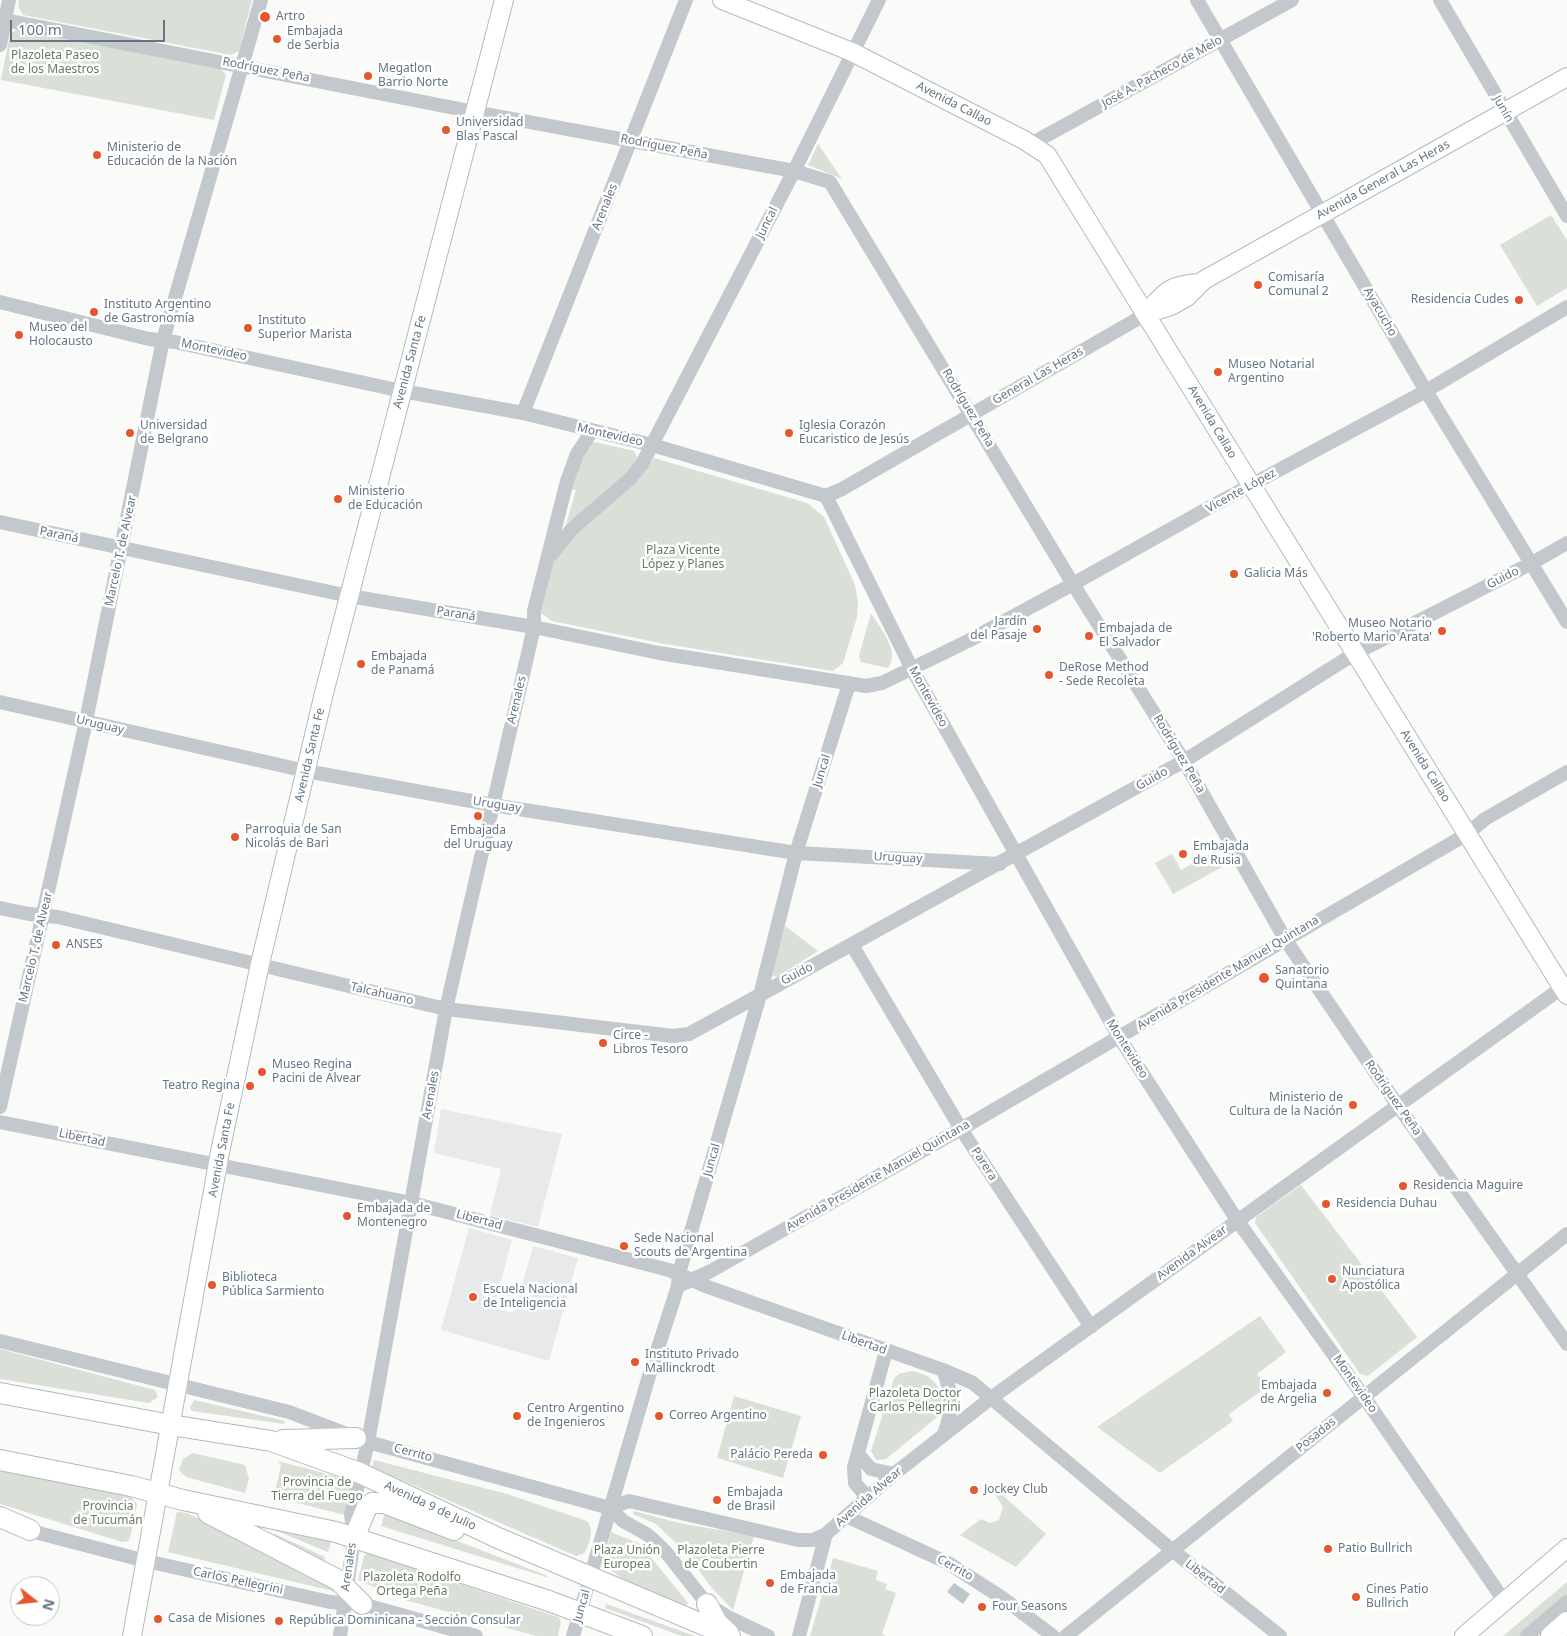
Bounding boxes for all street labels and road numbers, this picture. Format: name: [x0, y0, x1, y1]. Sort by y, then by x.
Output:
street label: José A. Pacheco de Melo: [1099, 33, 1225, 111]
street label: Rodríguez Peña: [221, 54, 311, 86]
street label: Avenida Callao: [914, 79, 994, 129]
street label: Junín: [1490, 93, 1516, 125]
street label: Rodríguez Peña: [619, 131, 709, 163]
street label: Avenida General Las Heras: [1314, 137, 1452, 223]
street label: Arenales: [589, 182, 621, 232]
street label: Juncal: [753, 205, 781, 241]
street label: Ayacucho: [1360, 285, 1400, 339]
street label: Avenida Santa Fe: [391, 314, 429, 410]
street label: Montevideo: [180, 336, 248, 364]
street label: General Las Heras: [990, 344, 1086, 408]
street label: Rodríguez Peña: [939, 366, 997, 450]
street label: Avenida Callao: [1185, 383, 1239, 461]
street label: Montevideo: [576, 420, 644, 450]
street label: Vicente López: [1204, 466, 1278, 516]
street label: Marcelo T. de Alvear: [102, 494, 140, 608]
street label: Paraná: [38, 524, 80, 546]
street label: Guido: [1485, 564, 1521, 592]
street label: Paraná: [435, 604, 477, 624]
street label: Montevideo: [905, 664, 951, 730]
street label: Arenales: [504, 675, 530, 725]
street label: Avenida Santa Fe: [292, 707, 328, 803]
street label: Uruguay: [75, 712, 125, 738]
street label: Rodríguez Peña: [1150, 712, 1208, 796]
street label: Avenida Callao: [1397, 727, 1453, 805]
street label: Juncal: [810, 753, 834, 789]
street label: Guido: [1134, 764, 1170, 794]
street label: Uruguay: [472, 794, 522, 816]
street label: Uruguay: [873, 850, 923, 866]
street label: Marcelo T. de Alvear: [16, 890, 56, 1004]
street label: Avenida Presidente Manuel Quintana: [1134, 913, 1322, 1033]
street label: Guido: [779, 960, 815, 988]
street label: Talcahuano: [349, 980, 415, 1008]
street label: Montevideo: [1103, 1017, 1151, 1081]
street label: Rodríguez Peña: [1362, 1058, 1424, 1138]
street label: Arenales: [420, 1070, 442, 1120]
street label: Avenida Santa Fe: [206, 1101, 238, 1199]
street label: Avenida Presidente Manuel Quintana: [784, 1117, 972, 1235]
street label: Libertad: [58, 1126, 106, 1150]
street label: Juncal: [700, 1142, 724, 1178]
street label: Parera: [968, 1145, 1000, 1183]
street label: Libertad: [454, 1207, 504, 1233]
street label: Avenida Alvear: [1154, 1223, 1230, 1283]
street label: Libertad: [839, 1328, 889, 1358]
street label: Montevideo: [1330, 1352, 1380, 1416]
street label: Posadas: [1293, 1415, 1339, 1455]
street label: Cerrito: [392, 1441, 434, 1465]
street label: Avenida Alvear: [833, 1464, 905, 1530]
street label: Avenida 9 de Julio: [382, 1478, 478, 1534]
street label: Arenales: [338, 1542, 360, 1592]
street label: Cerrito: [934, 1552, 976, 1584]
street label: Libertad: [1182, 1557, 1228, 1597]
street label: Carlos Pellegrini: [192, 1564, 284, 1598]
street label: Juncal: [570, 1588, 594, 1624]

